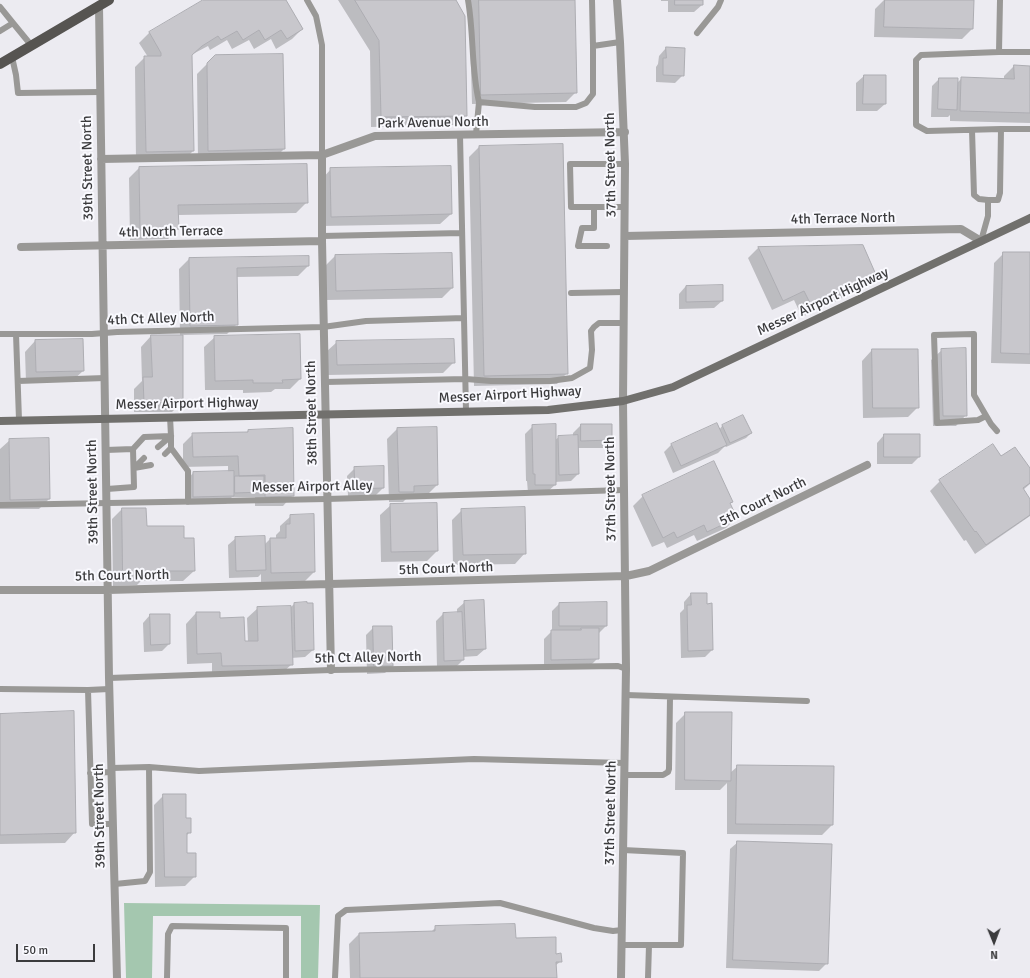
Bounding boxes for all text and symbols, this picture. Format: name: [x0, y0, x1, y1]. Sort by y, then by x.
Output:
street label: 37th Street North: [602, 112, 620, 218]
street label: Park Avenue North: [377, 114, 489, 132]
street label: 39th Street North: [79, 115, 97, 221]
street label: 4th Terrace North: [791, 210, 895, 228]
street label: 4th North Terrace: [119, 223, 223, 241]
street label: Messer Airport Highway: [755, 264, 891, 340]
street label: 4th Ct Alley North: [107, 309, 215, 329]
street label: 38th Street North: [303, 360, 321, 466]
street label: Messer Airport Highway: [438, 383, 582, 407]
street label: Messer Airport Highway: [115, 394, 259, 414]
street label: 37th Street North: [602, 436, 620, 542]
street label: 39th Street North: [84, 439, 102, 545]
street label: 5th Court North: [717, 474, 809, 530]
street label: Messer Airport Alley: [251, 478, 373, 496]
street label: 5th Court North: [398, 559, 494, 579]
street label: 5th Court North: [75, 567, 169, 585]
street label: 5th Ct Alley North: [314, 649, 422, 667]
street label: 37th Street North: [602, 760, 620, 866]
street label: 39th Street North: [91, 763, 109, 869]
north arrow: [974, 922, 1014, 962]
scale bar: [18, 936, 97, 962]
text: 50 m: [23, 943, 48, 958]
text: N: [990, 948, 998, 961]

